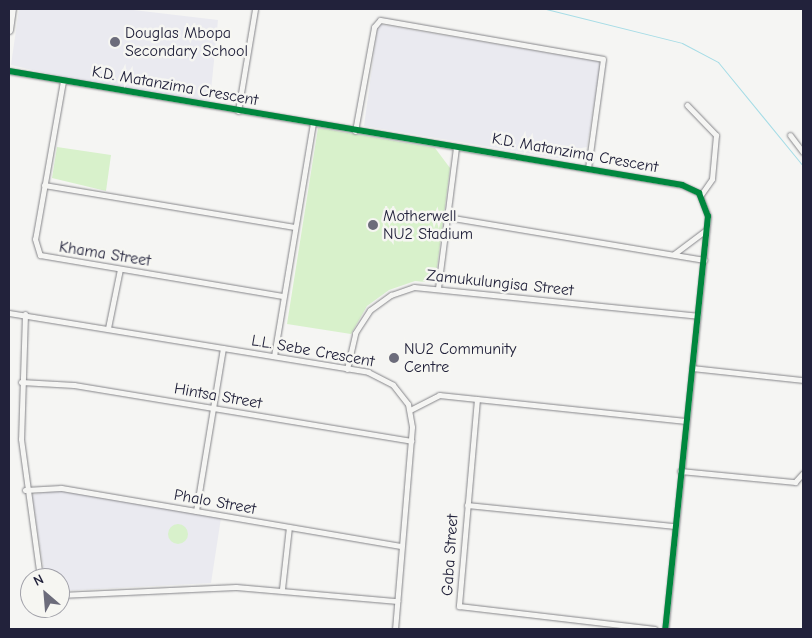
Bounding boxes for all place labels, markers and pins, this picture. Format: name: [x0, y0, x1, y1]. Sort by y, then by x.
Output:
place label: Douglas Mbopa Secondary School: [125, 23, 248, 61]
marker: Douglas Mbopa Secondary School: [109, 36, 121, 48]
place label: Motherwell NU2 Stadium: [383, 206, 473, 244]
marker: Motherwell NU2 Stadium: [367, 219, 379, 231]
place label: NU2 Community Centre: [404, 339, 516, 377]
marker: NU2 Community Centre: [388, 352, 400, 364]

